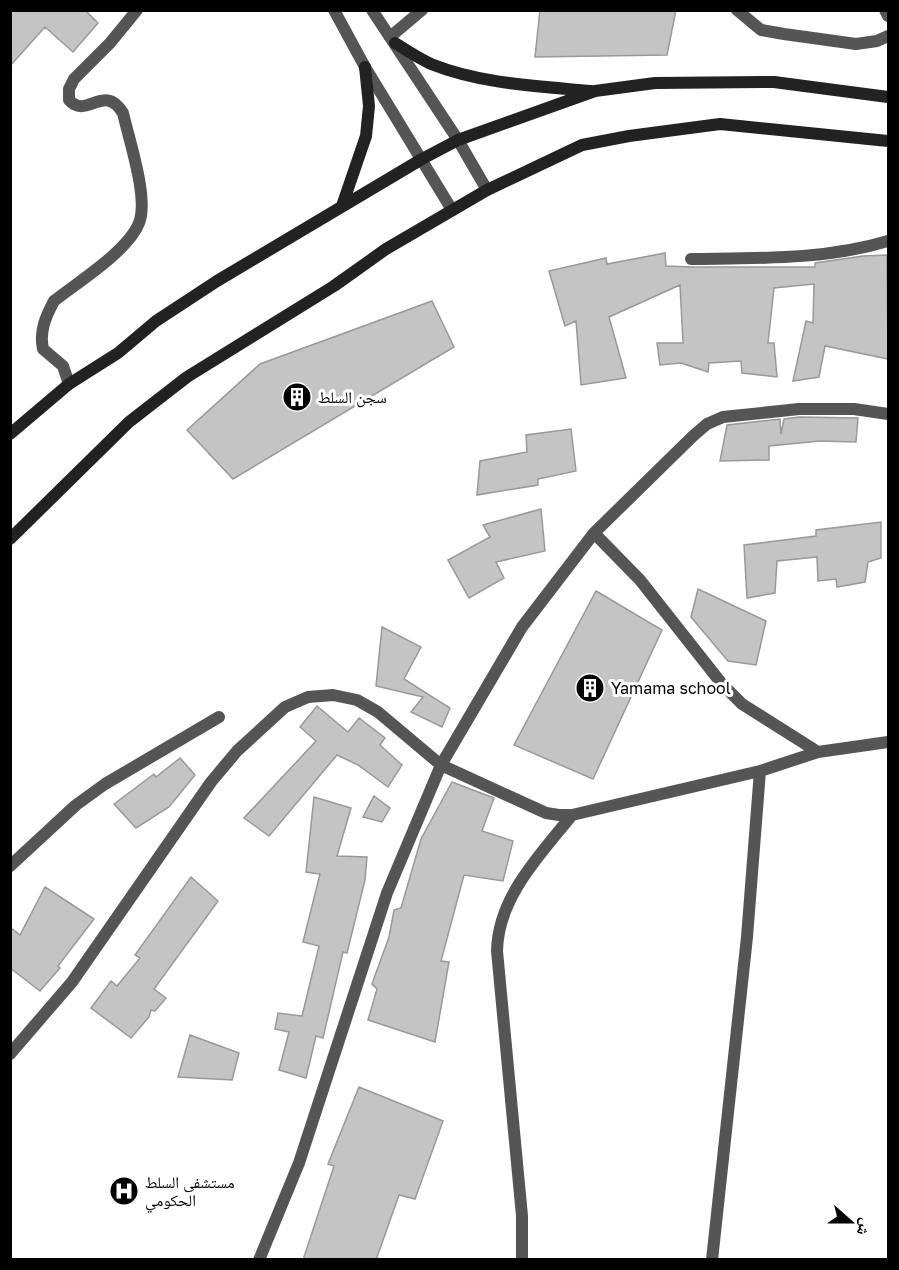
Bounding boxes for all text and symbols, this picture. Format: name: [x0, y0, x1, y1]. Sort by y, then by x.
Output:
building icon: سجن السلط: [281, 381, 313, 413]
place label: سجن السلط: [318, 387, 387, 408]
building icon: Yamama school: [574, 672, 606, 704]
place label: Yamama school: [611, 678, 731, 698]
place label: مستشفى السلط الحكومي: [145, 1172, 235, 1213]
hospital icon: مستشفى السلط الحكومي: [108, 1175, 140, 1207]
north arrow: [821, 1192, 881, 1252]
text: ش: [853, 1216, 877, 1239]

